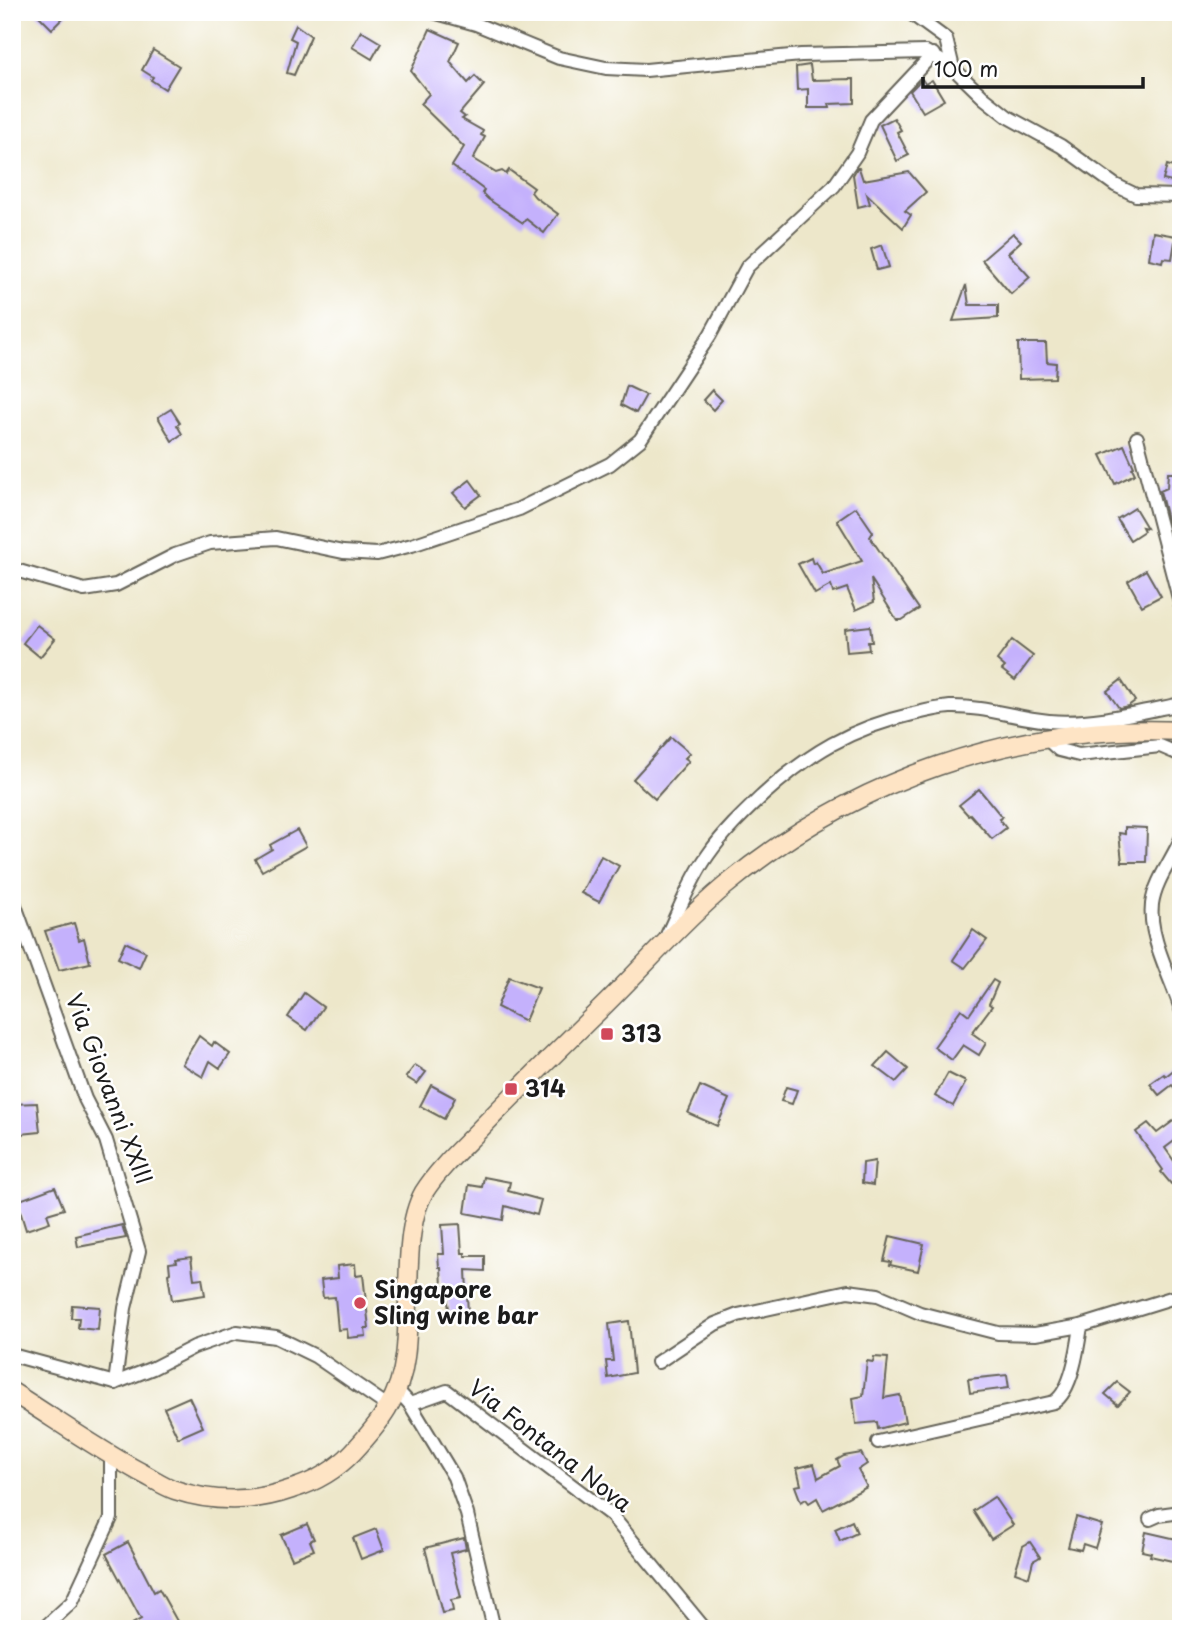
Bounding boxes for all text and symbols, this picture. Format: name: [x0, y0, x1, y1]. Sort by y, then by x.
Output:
scale bar: [923, 46, 1144, 90]
text: 100 m: [934, 52, 998, 84]
street label: Via Giovanni XXIII: [58, 988, 163, 1189]
place label: 313: [621, 1015, 662, 1050]
marker: 313: [599, 1026, 615, 1042]
place label: 314: [525, 1070, 566, 1105]
marker: 314: [503, 1081, 519, 1097]
place label: Singapore Sling wine bar: [374, 1271, 538, 1332]
marker: Singapore Sling wine bar: [352, 1295, 368, 1311]
street label: Via Fontana Nova: [462, 1370, 641, 1520]

